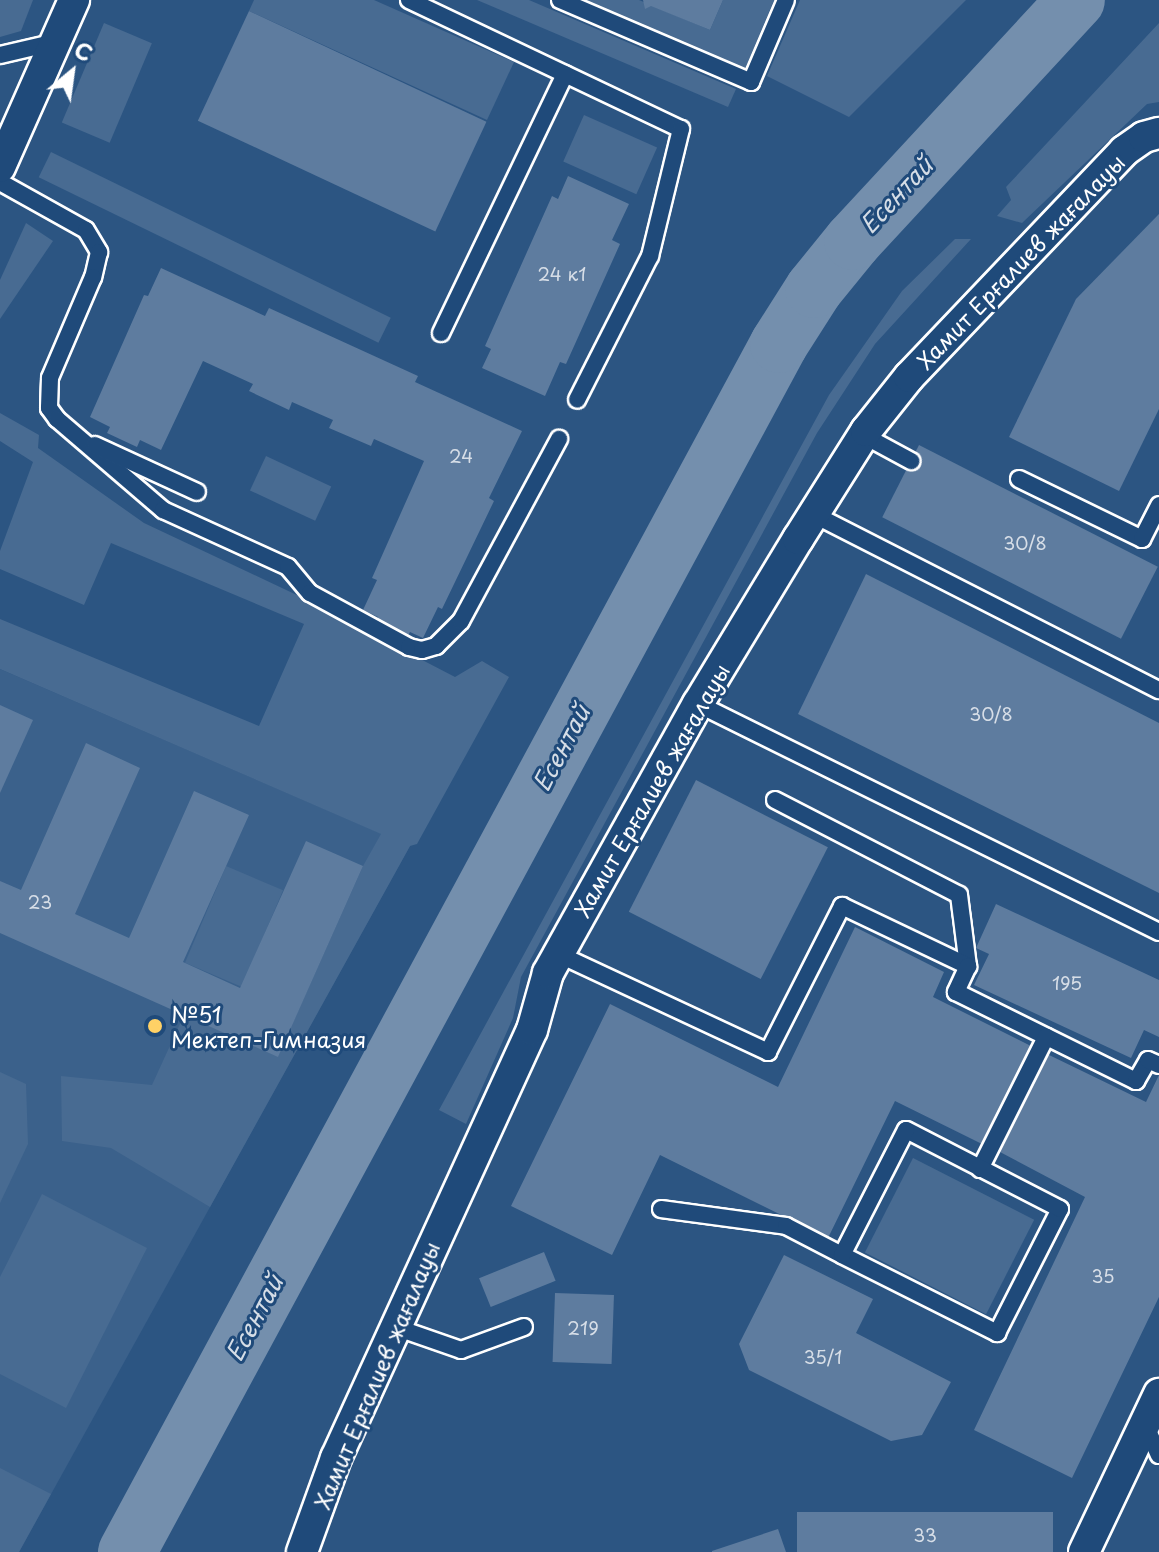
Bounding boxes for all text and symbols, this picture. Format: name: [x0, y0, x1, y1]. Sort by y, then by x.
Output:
north arrow: [32, 32, 112, 112]
text: С: [69, 32, 99, 69]
street label: Хамит Ерғалиев жағалауы: [911, 148, 1129, 374]
water label: Есентай: [854, 151, 938, 239]
house number: 24 к1: [538, 263, 586, 285]
house number: 24: [449, 445, 473, 467]
house number: 30/8: [1003, 532, 1047, 554]
street label: Хамит Ерғалиев жағалауы: [568, 659, 734, 921]
water label: Есентай: [527, 700, 595, 796]
house number: 30/8: [969, 703, 1013, 725]
house number: 23: [28, 891, 52, 913]
house number: 195: [1052, 972, 1082, 994]
place label: №51 Мектеп-Гимназия: [171, 1000, 366, 1052]
marker: №51 Мектеп-Гимназия: [146, 1017, 164, 1035]
street label: Хамит Ерғалиев жағалауы: [308, 1238, 444, 1512]
house number: 35: [1091, 1265, 1115, 1287]
water label: Есентай: [220, 1270, 288, 1366]
house number: 219: [567, 1317, 599, 1339]
house number: 35/1: [804, 1346, 842, 1368]
house number: 33: [913, 1524, 937, 1546]

